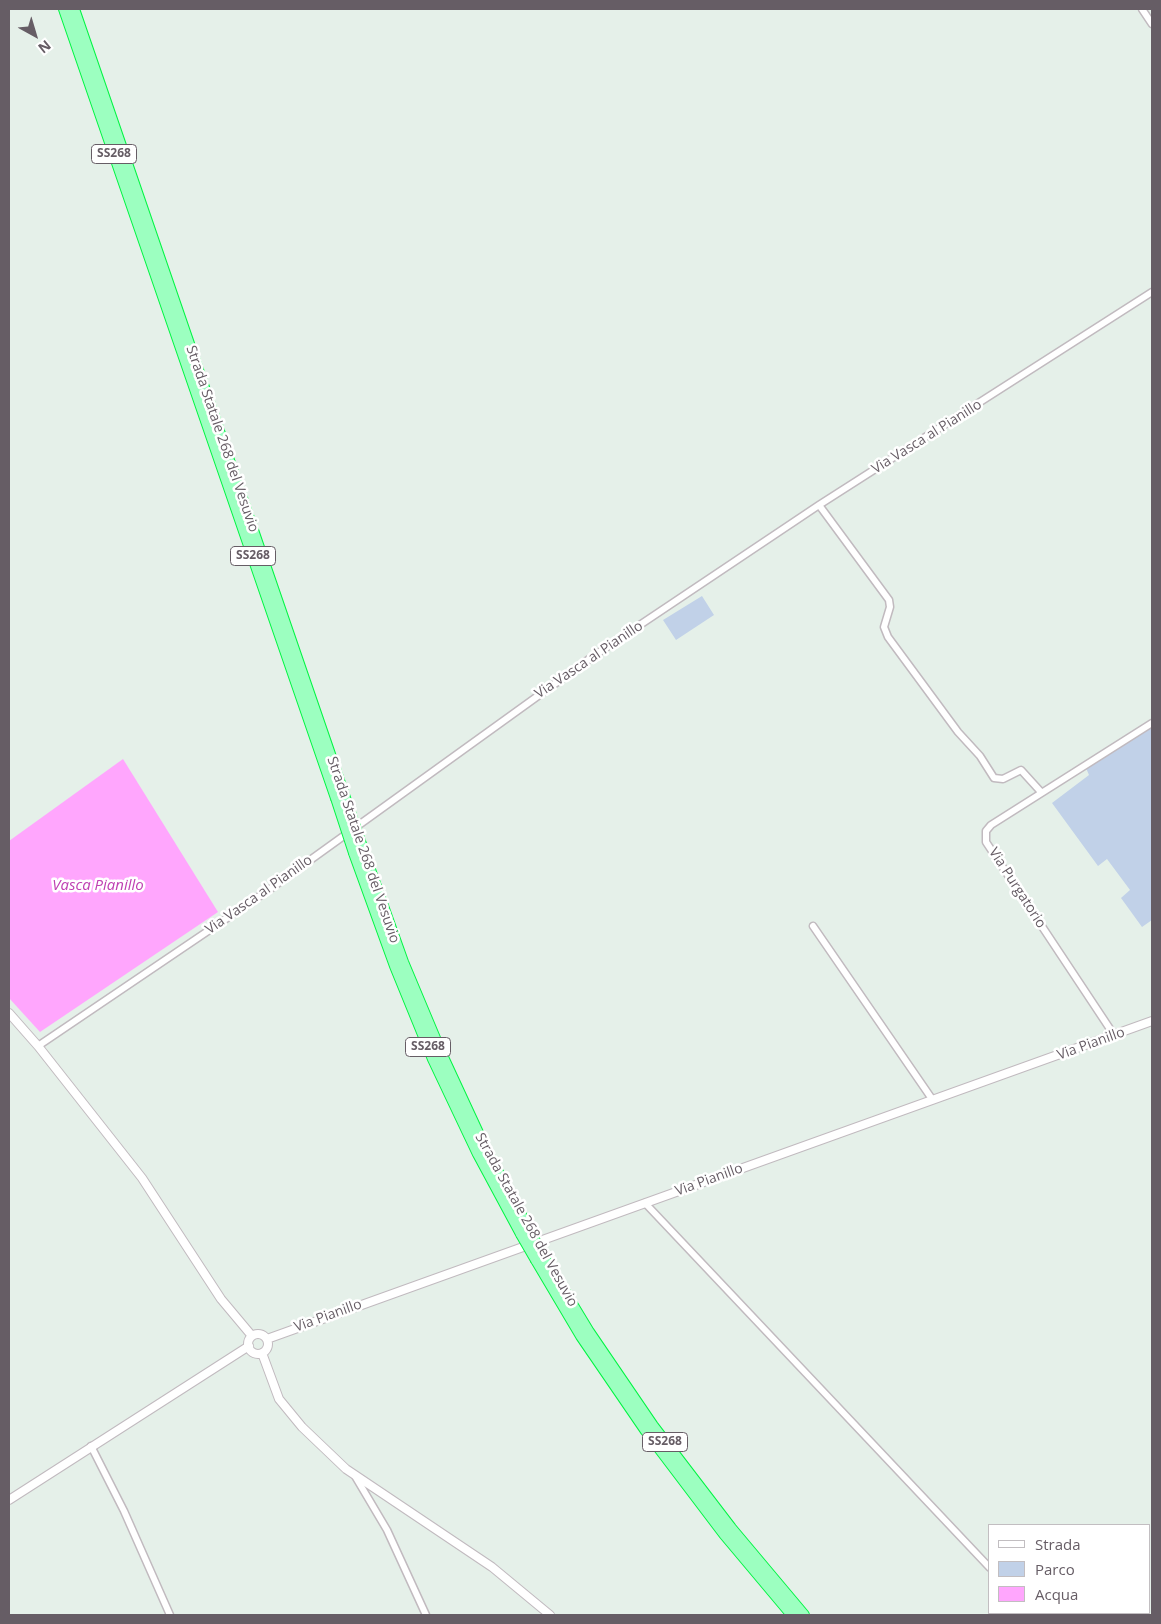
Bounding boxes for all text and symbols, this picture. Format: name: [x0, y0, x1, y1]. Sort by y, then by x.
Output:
north arrow: [10, 10, 60, 60]
text: N: [34, 36, 55, 58]
road number: SS268: [92, 144, 136, 164]
street label: Strada Statale 268 del Vesuvio: [182, 344, 262, 534]
street label: Via Vasca al Pianillo: [869, 396, 985, 478]
road number: SS268: [230, 546, 276, 566]
street label: Via Vasca al Pianillo: [532, 618, 646, 702]
street label: Strada Statale 268 del Vesuvio: [323, 755, 403, 945]
street label: Via Purgatorio: [985, 845, 1049, 931]
street label: Via Vasca al Pianillo: [202, 852, 316, 938]
water label: Vasca Pianillo: [52, 877, 144, 895]
street label: Via Pianillo: [1055, 1024, 1127, 1064]
road number: SS268: [406, 1038, 450, 1056]
street label: Strada Statale 268 del Vesuvio: [471, 1130, 581, 1310]
street label: Via Pianillo: [673, 1160, 745, 1200]
street label: Via Pianillo: [292, 1296, 364, 1336]
road number: SS268: [642, 1432, 688, 1451]
legend: [988, 1524, 1151, 1614]
text: Strada: [1035, 1534, 1081, 1554]
text: Parco: [1035, 1559, 1075, 1579]
text: Acqua: [1035, 1584, 1078, 1604]

